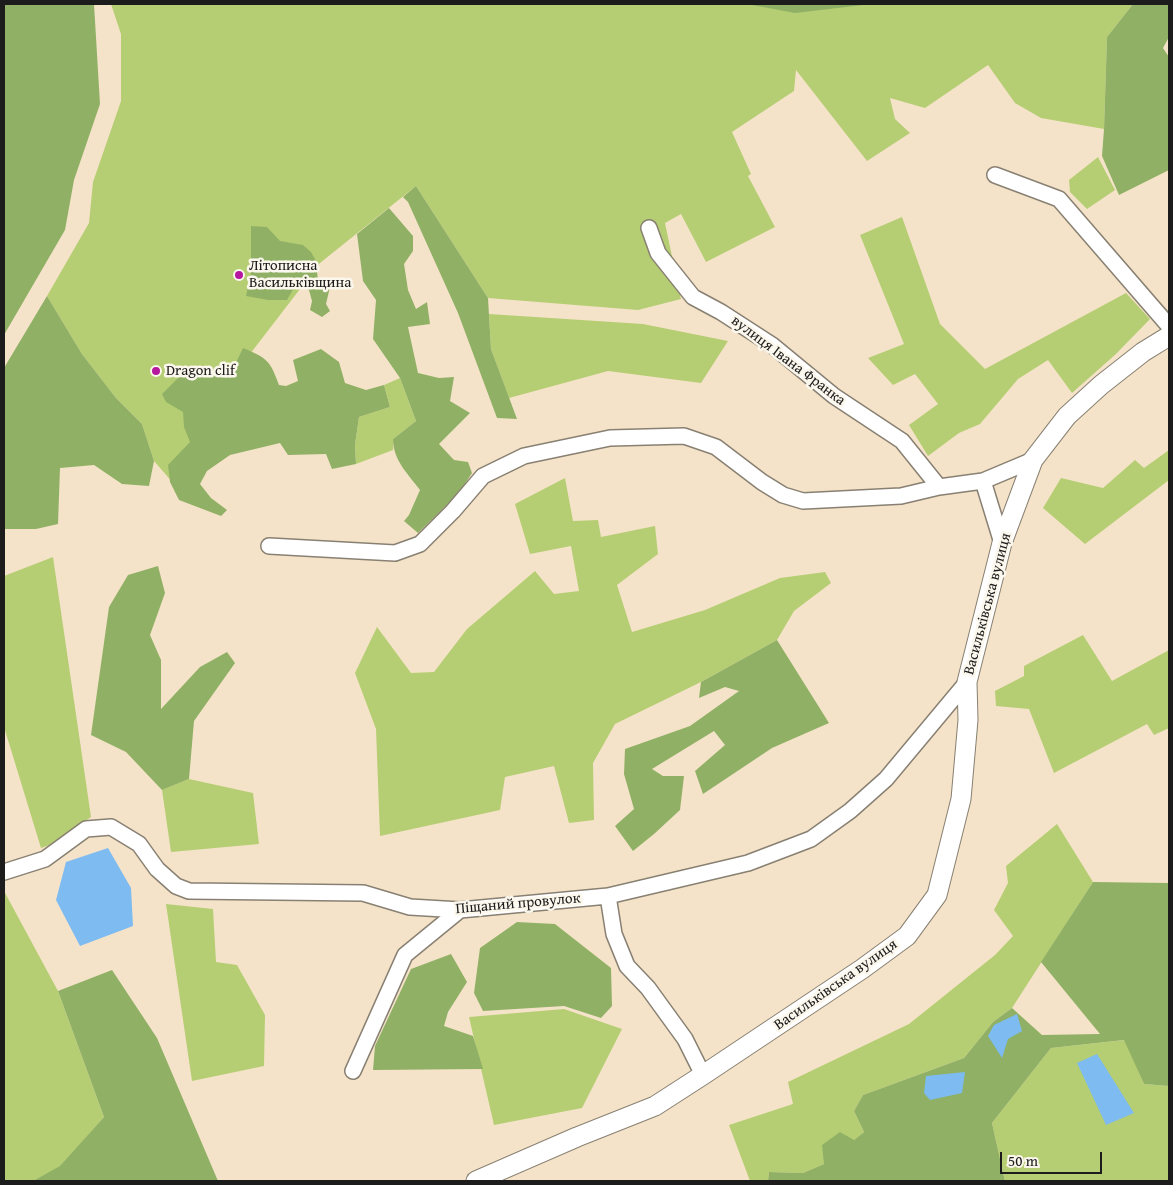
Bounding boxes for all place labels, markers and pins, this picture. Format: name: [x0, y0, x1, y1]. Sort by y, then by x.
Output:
place label: Літописна Васильківщина: [249, 257, 351, 292]
marker: Літописна Васильківщина: [233, 269, 245, 281]
place label: Dragon clif: [166, 362, 235, 380]
marker: Dragon clif: [150, 365, 162, 377]

